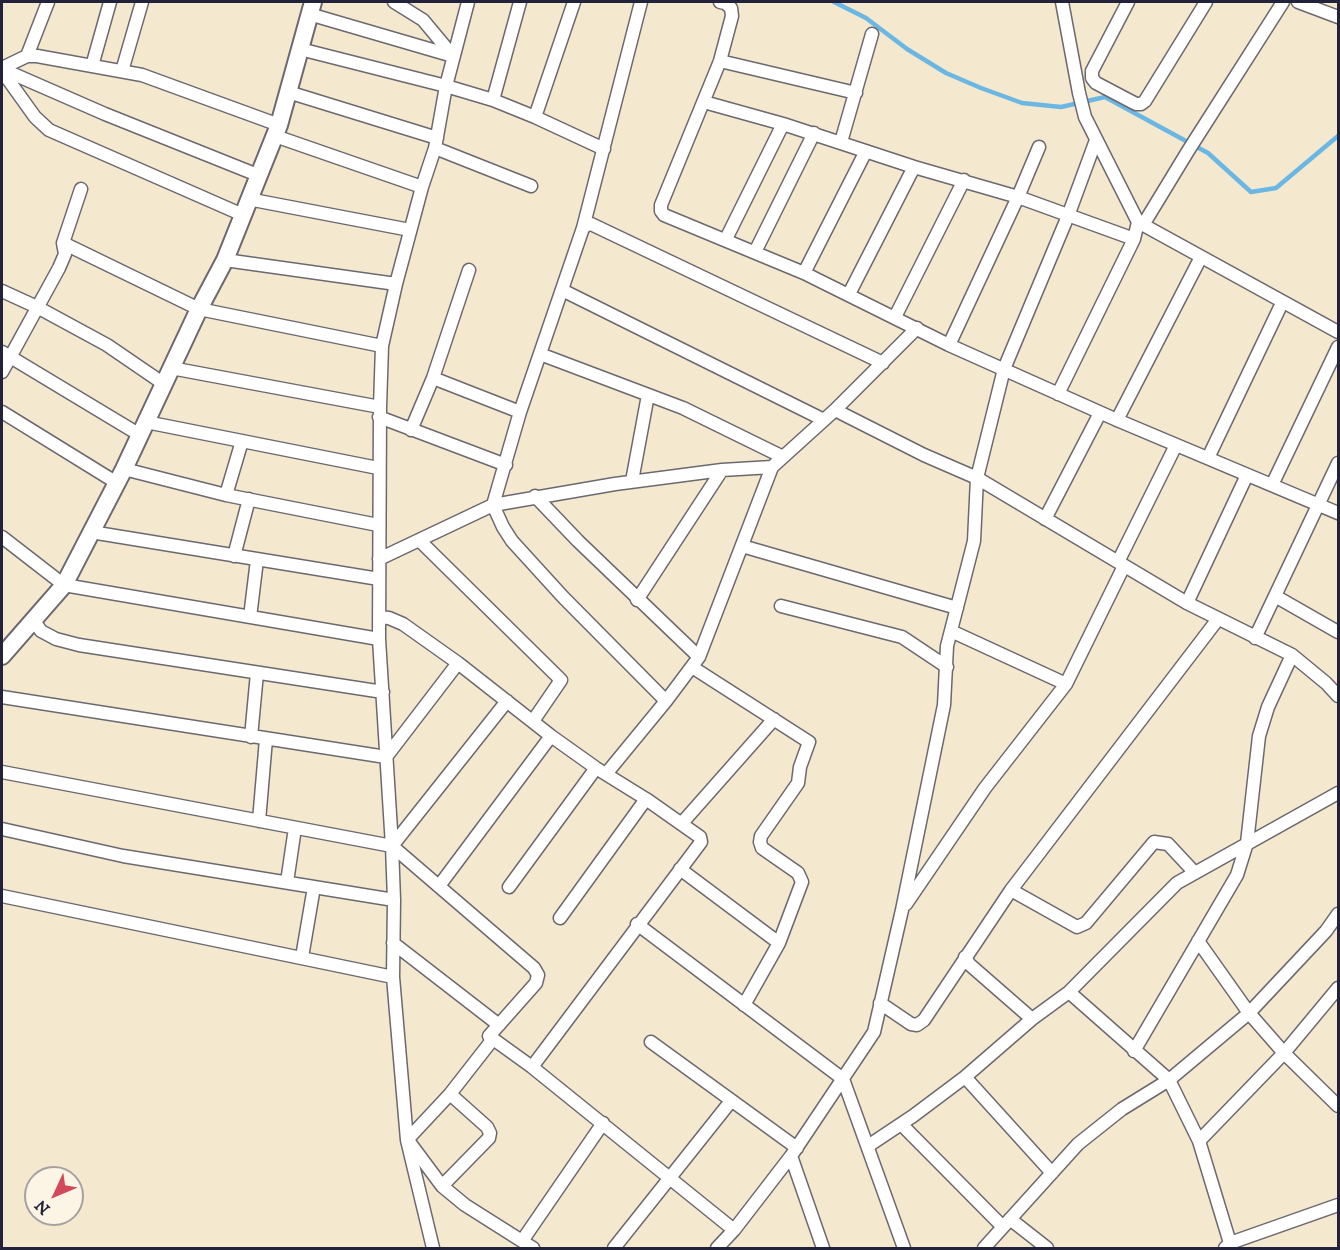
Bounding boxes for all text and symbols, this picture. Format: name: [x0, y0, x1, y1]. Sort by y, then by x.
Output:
north arrow: [24, 1166, 84, 1226]
text: N: [31, 1195, 54, 1219]

